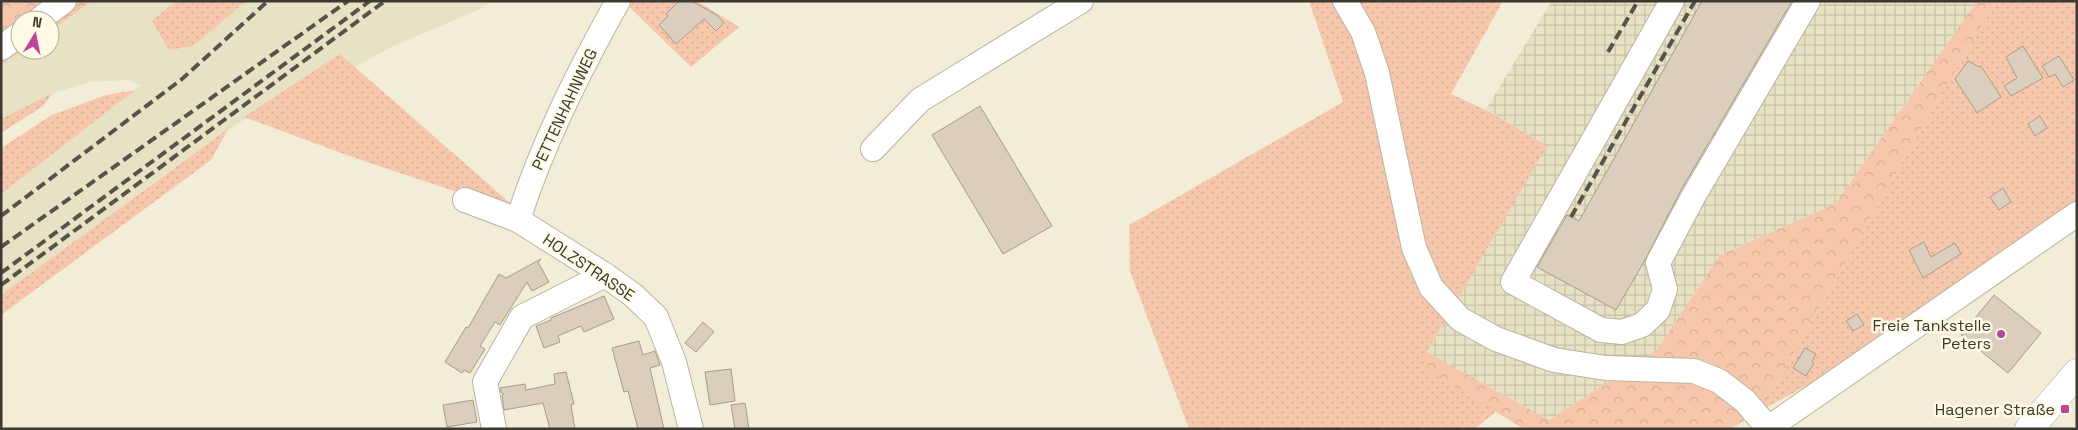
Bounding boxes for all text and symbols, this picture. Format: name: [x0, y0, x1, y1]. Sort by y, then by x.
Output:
north arrow: [10, 10, 60, 60]
text: N: [31, 13, 43, 32]
street label: PETTENHAHNWEG: [527, 45, 602, 174]
street label: HOLZSTRASSE: [539, 229, 639, 306]
place label: Freie Tankstelle Peters: [1873, 315, 1991, 354]
marker: Freie Tankstelle Peters: [1995, 328, 2007, 340]
place label: Hagener Straße: [1935, 399, 2055, 420]
marker: Hagener Straße: [2059, 403, 2071, 415]

